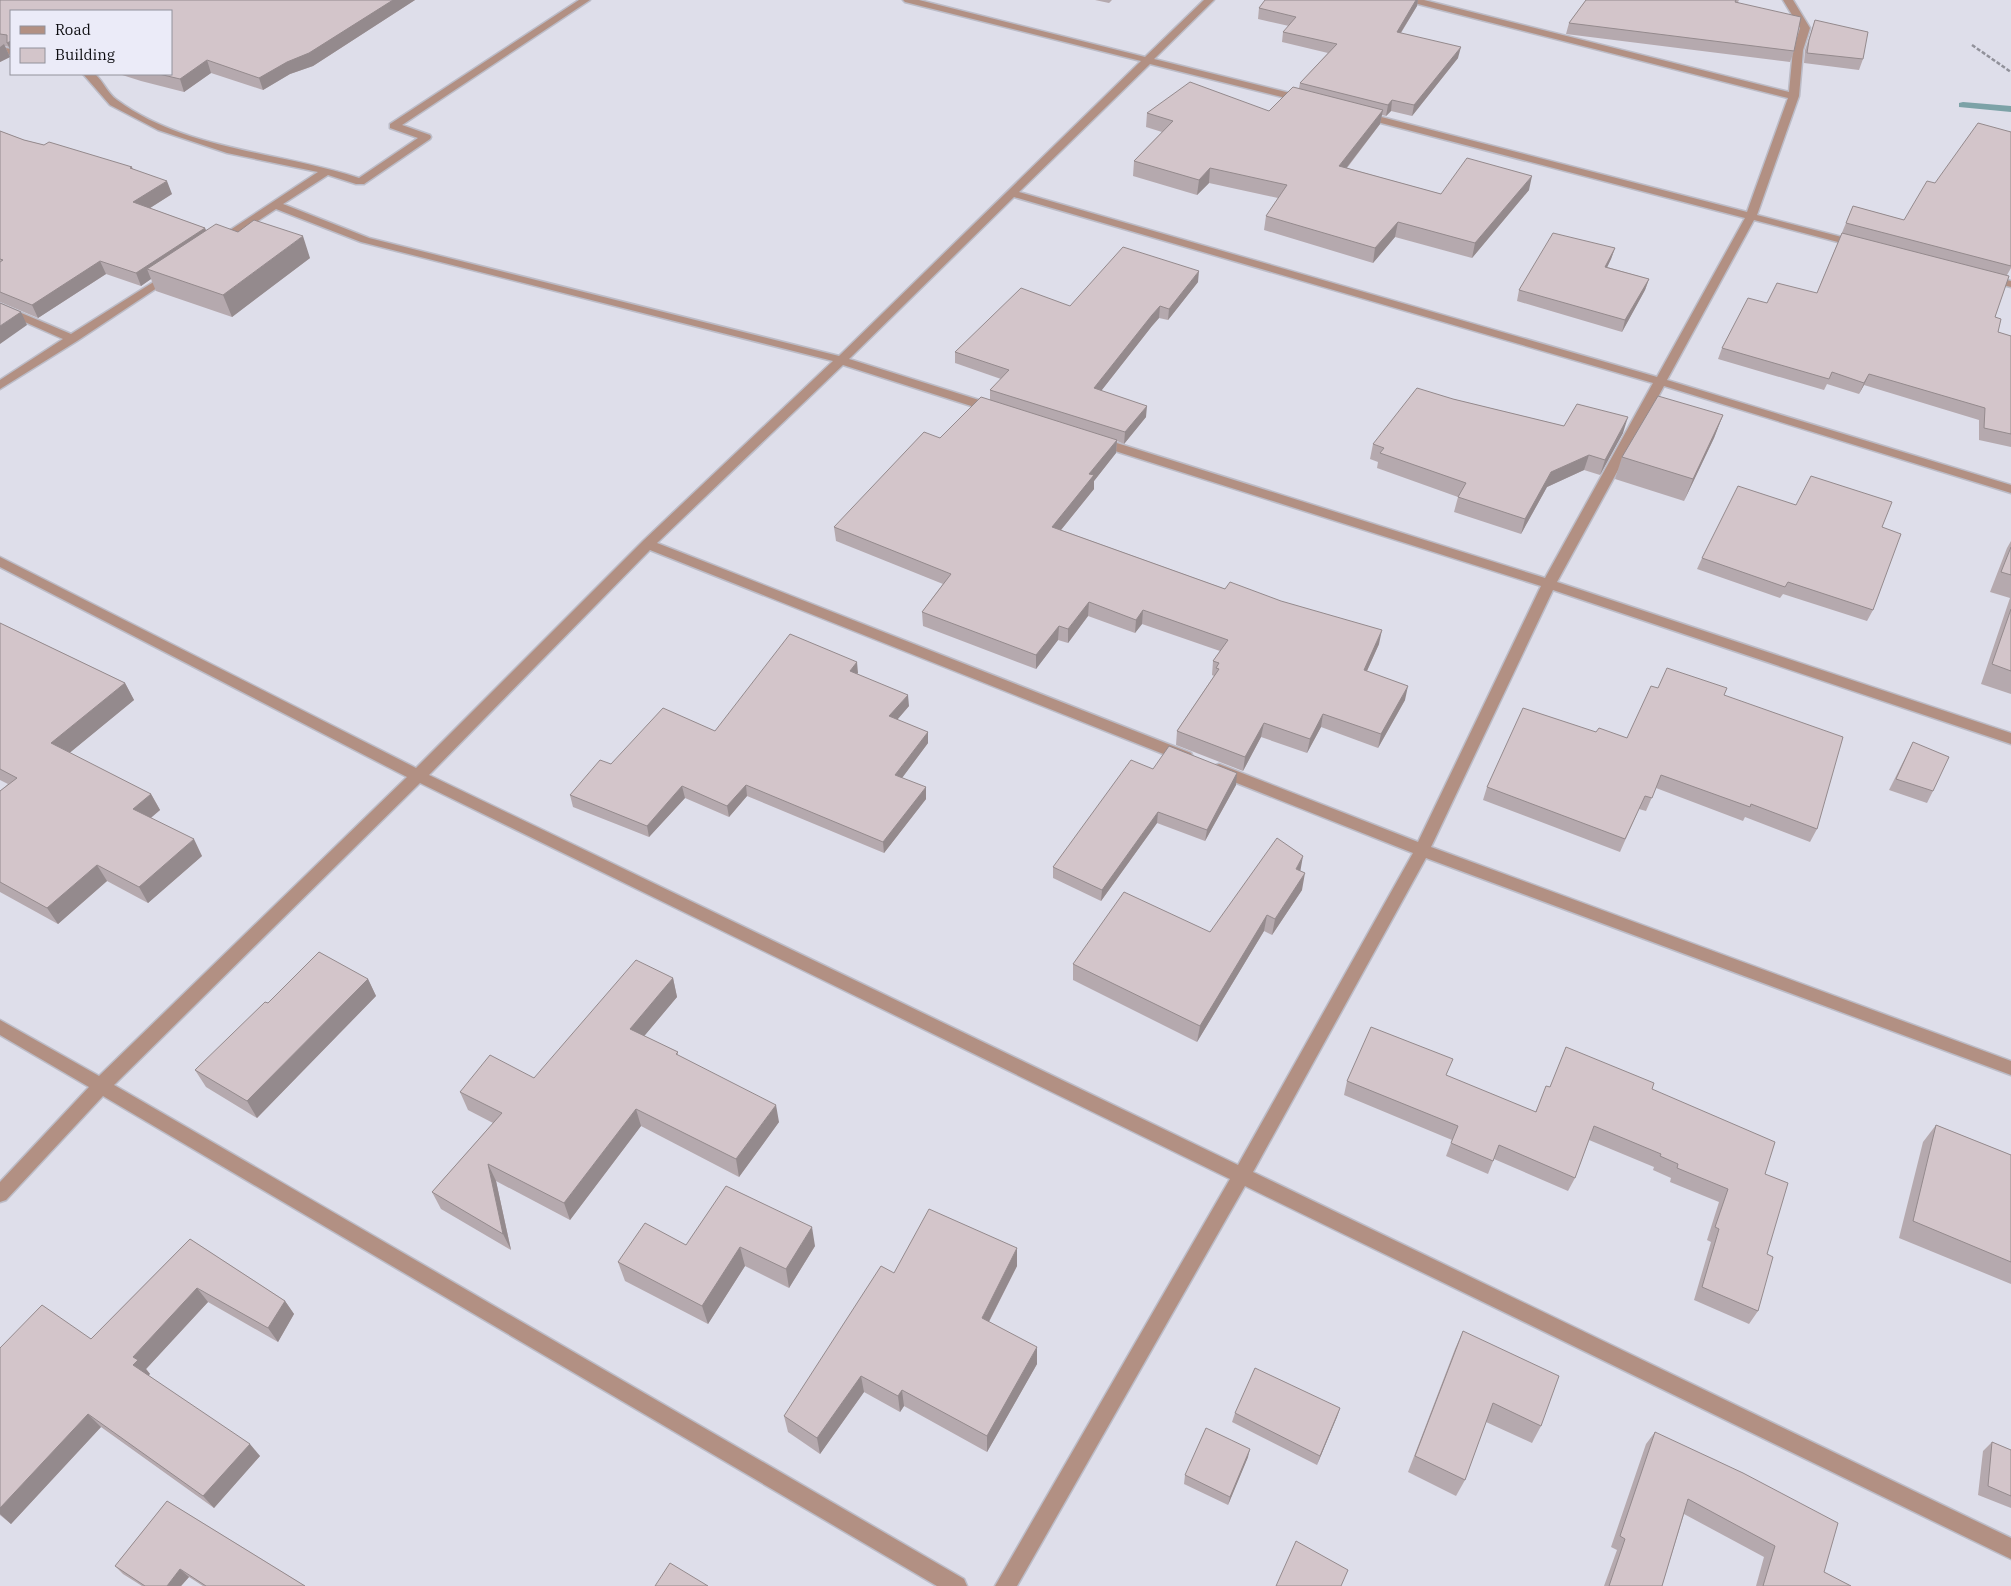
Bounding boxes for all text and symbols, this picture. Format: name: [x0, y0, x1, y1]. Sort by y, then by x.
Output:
legend: [10, 10, 172, 75]
text: Road: [55, 20, 91, 39]
text: Building: [55, 45, 115, 64]

